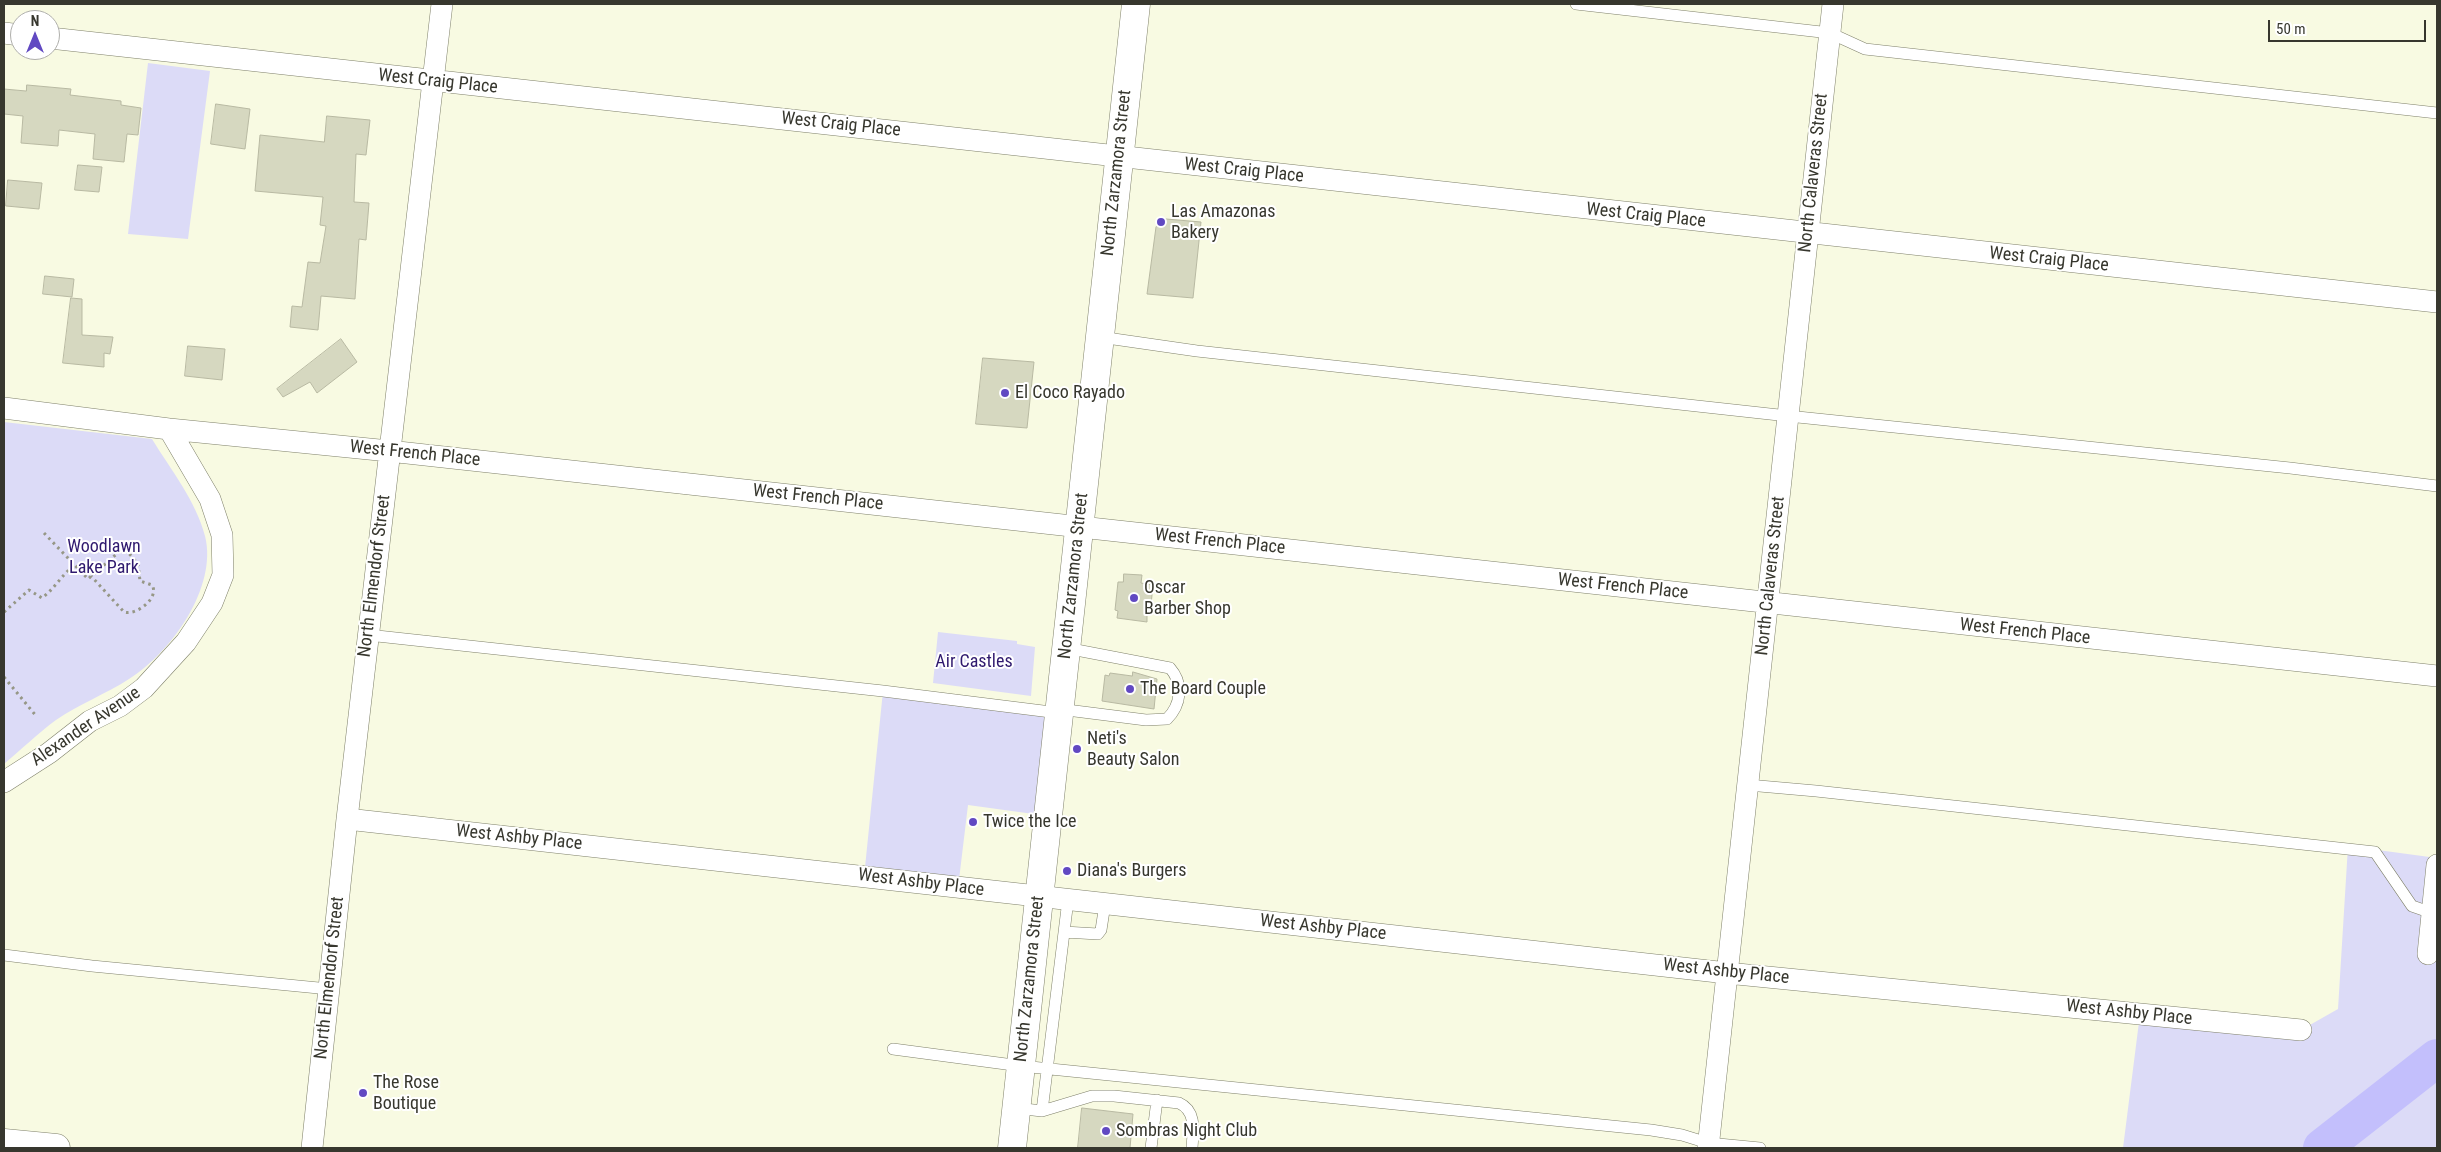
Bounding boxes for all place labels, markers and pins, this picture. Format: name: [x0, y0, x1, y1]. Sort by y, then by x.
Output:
place label: Las Amazonas Bakery: [1171, 201, 1275, 243]
marker: Las Amazonas Bakery: [1155, 216, 1167, 228]
place label: El Coco Rayado: [1015, 382, 1125, 404]
marker: El Coco Rayado: [999, 387, 1011, 399]
place label: Oscar Barber Shop: [1144, 577, 1231, 620]
marker: Oscar Barber Shop: [1128, 592, 1140, 604]
place label: The Board Couple: [1140, 678, 1266, 700]
marker: The Board Couple: [1124, 683, 1136, 695]
place label: Neti's Beauty Salon: [1087, 728, 1179, 771]
marker: Neti's Beauty Salon: [1071, 743, 1083, 755]
place label: Twice the Ice: [983, 811, 1076, 833]
marker: Twice the Ice: [967, 816, 979, 828]
place label: Diana's Burgers: [1077, 860, 1186, 882]
marker: Diana's Burgers: [1061, 865, 1073, 877]
place label: The Rose Boutique: [373, 1072, 439, 1114]
marker: The Rose Boutique: [357, 1087, 369, 1099]
place label: Sombras Night Club: [1116, 1120, 1257, 1142]
marker: Sombras Night Club: [1100, 1125, 1112, 1137]

